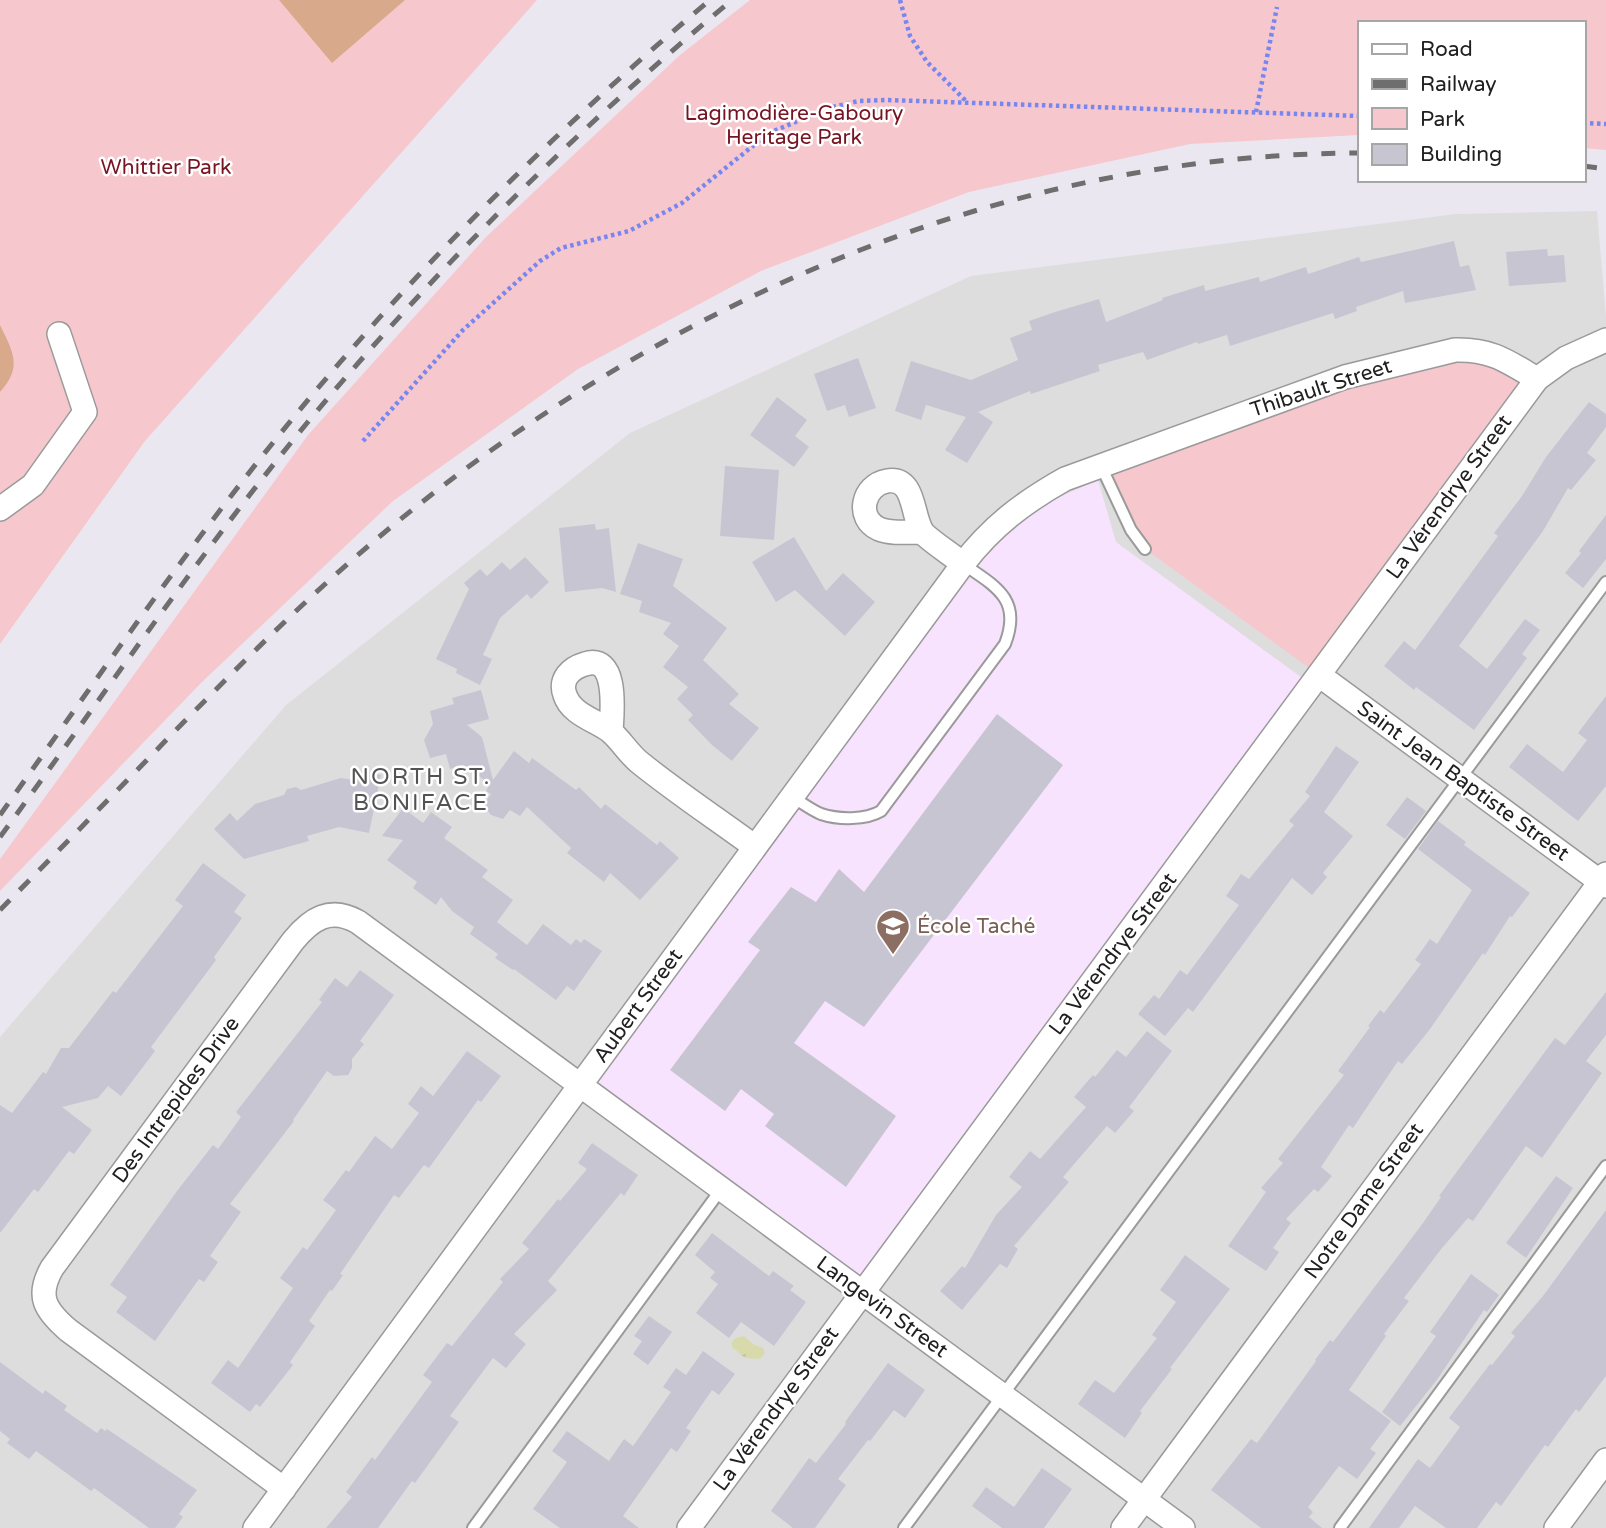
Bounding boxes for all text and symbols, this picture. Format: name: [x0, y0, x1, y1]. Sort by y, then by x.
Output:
legend: [1358, 21, 1585, 182]
text: Road: [1420, 37, 1473, 62]
text: Railway: [1420, 72, 1497, 97]
park label: Lagimodière-Gaboury Heritage Park: [685, 101, 903, 150]
text: Park: [1420, 107, 1465, 132]
text: Building: [1420, 142, 1502, 167]
park label: Whittier Park: [101, 155, 231, 180]
street label: Thibault Street: [1247, 353, 1395, 423]
street label: La Vérendrye Street: [1381, 410, 1517, 584]
street label: Saint Jean Baptiste Street: [1352, 696, 1574, 866]
district label: NORTH ST. BONIFACE: [350, 763, 492, 817]
street label: La Vérendrye Street: [1044, 868, 1182, 1040]
school or university icon: École Taché: [874, 907, 912, 956]
place label: École Taché: [917, 914, 1035, 939]
street label: Aubert Street: [588, 944, 688, 1068]
street label: Des Intrepides Drive: [107, 1012, 245, 1188]
street label: Notre Dame Street: [1299, 1118, 1429, 1284]
street label: Langevin Street: [811, 1251, 953, 1363]
street label: La Vérendrye Street: [708, 1322, 844, 1496]

